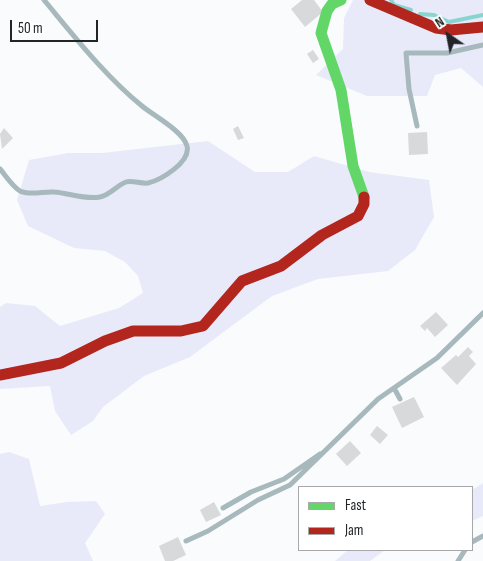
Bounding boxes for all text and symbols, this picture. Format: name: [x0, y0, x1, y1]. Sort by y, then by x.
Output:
scale bar: [12, 10, 100, 42]
north arrow: [423, 10, 473, 60]
text: N: [432, 13, 447, 31]
text: 50 m: [18, 19, 43, 38]
legend: [298, 486, 473, 551]
text: Fast: [345, 496, 366, 515]
text: Jam: [345, 521, 363, 540]

